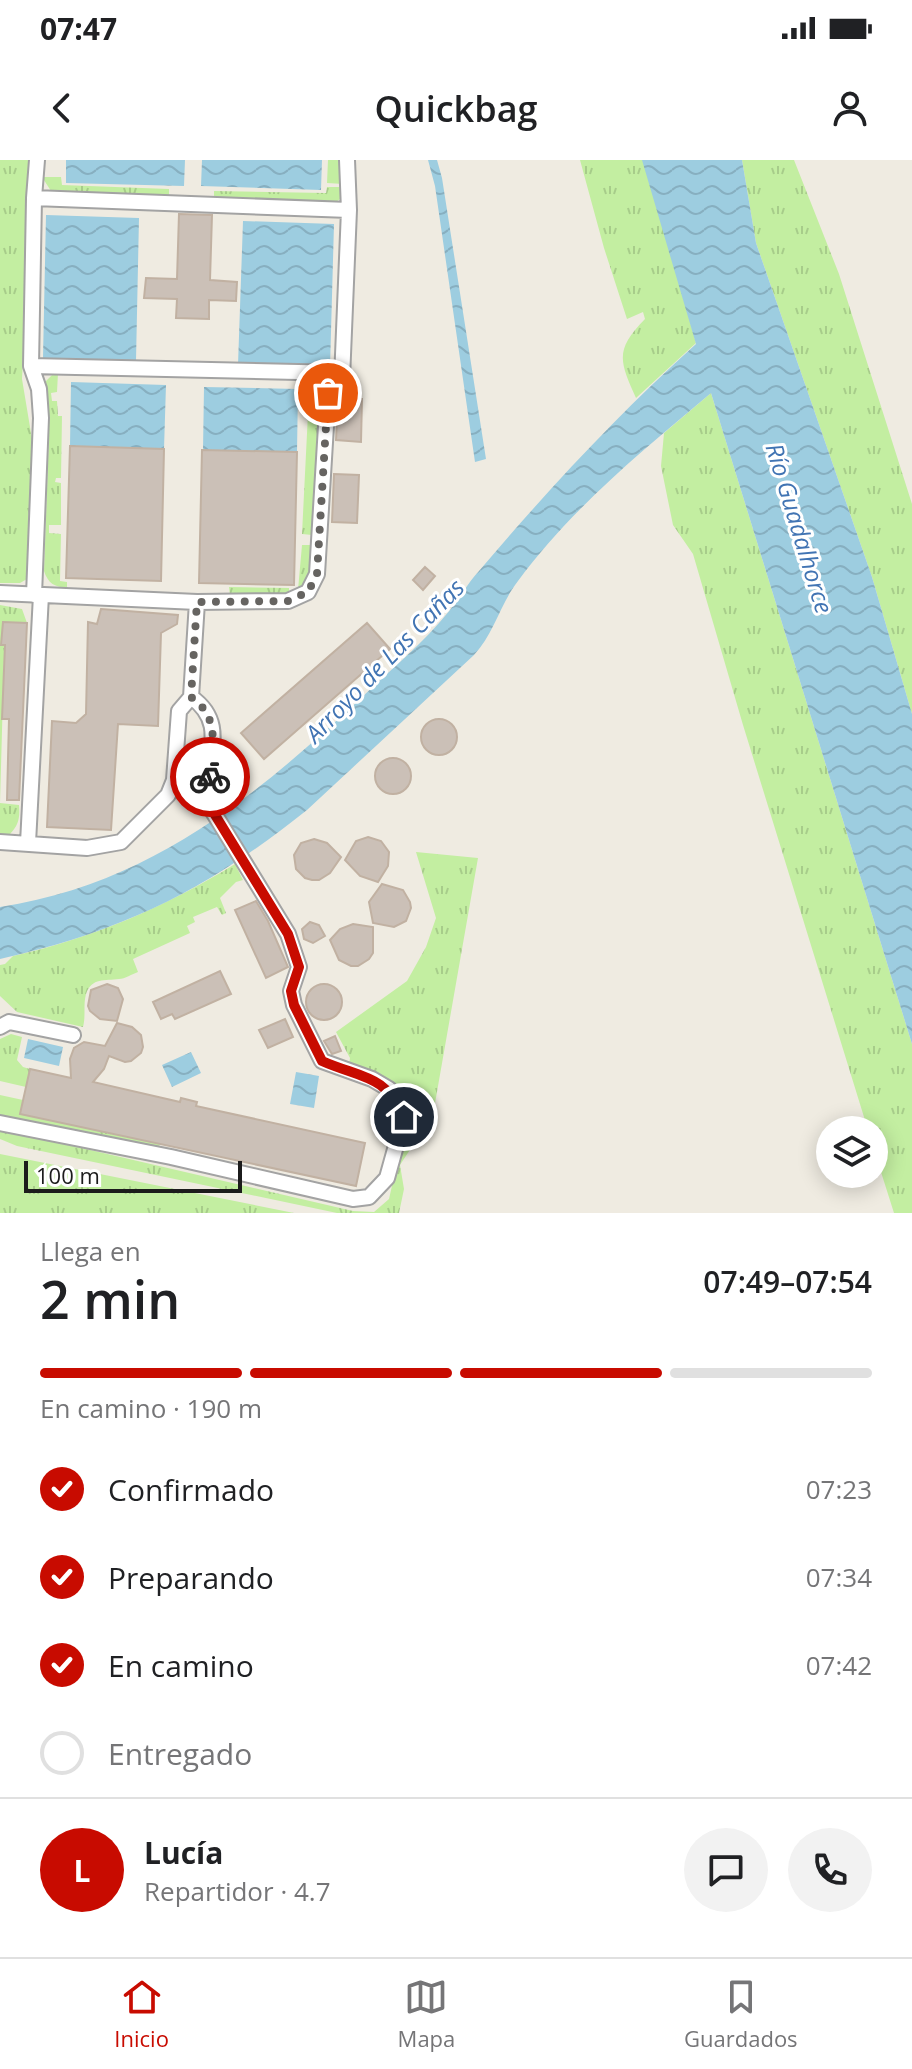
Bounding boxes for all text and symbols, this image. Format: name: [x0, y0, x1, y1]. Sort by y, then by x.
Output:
text: 07:47: [40, 8, 117, 49]
text: Quickbag: [375, 84, 537, 133]
icon: back: [40, 86, 84, 130]
icon: person: [828, 86, 872, 130]
pin: [294, 359, 362, 427]
icon: bag: [306, 371, 350, 415]
water label: Río Guadalhorce: [758, 439, 842, 617]
water label: Arroyo de Las Cañas: [296, 571, 471, 751]
courier: [170, 737, 250, 817]
icon: bike: [188, 755, 232, 799]
pin: [370, 1083, 438, 1151]
icon: home: [382, 1095, 426, 1139]
map controls: [816, 1116, 888, 1188]
button: layers: [816, 1116, 888, 1188]
scale bar: [24, 1157, 242, 1193]
text: 100 m: [36, 1160, 100, 1190]
text: Llega en: [40, 1233, 141, 1269]
text: 07:49–07:54: [703, 1261, 872, 1302]
text: 2 min: [40, 1263, 180, 1334]
text: En camino · 190 m: [40, 1390, 262, 1426]
icon: check: [40, 1467, 84, 1511]
text: Confirmado: [108, 1469, 274, 1510]
text: 07:23: [806, 1471, 872, 1507]
icon: check: [40, 1555, 84, 1599]
text: Preparando: [108, 1557, 274, 1598]
text: 07:34: [806, 1559, 872, 1595]
icon: check: [40, 1643, 84, 1687]
text: En camino: [108, 1645, 254, 1686]
text: 07:42: [806, 1647, 872, 1683]
text: Entregado: [108, 1733, 252, 1774]
button: chat: [684, 1828, 768, 1912]
button: phone: [788, 1828, 872, 1912]
text: Lucía: [144, 1832, 223, 1873]
text: L: [74, 1850, 90, 1891]
text: Repartidor · 4.7: [144, 1873, 331, 1909]
tab: Inicio: [114, 1975, 169, 2053]
tab: Mapa: [398, 1975, 455, 2053]
tab: Guardados: [684, 1975, 798, 2053]

